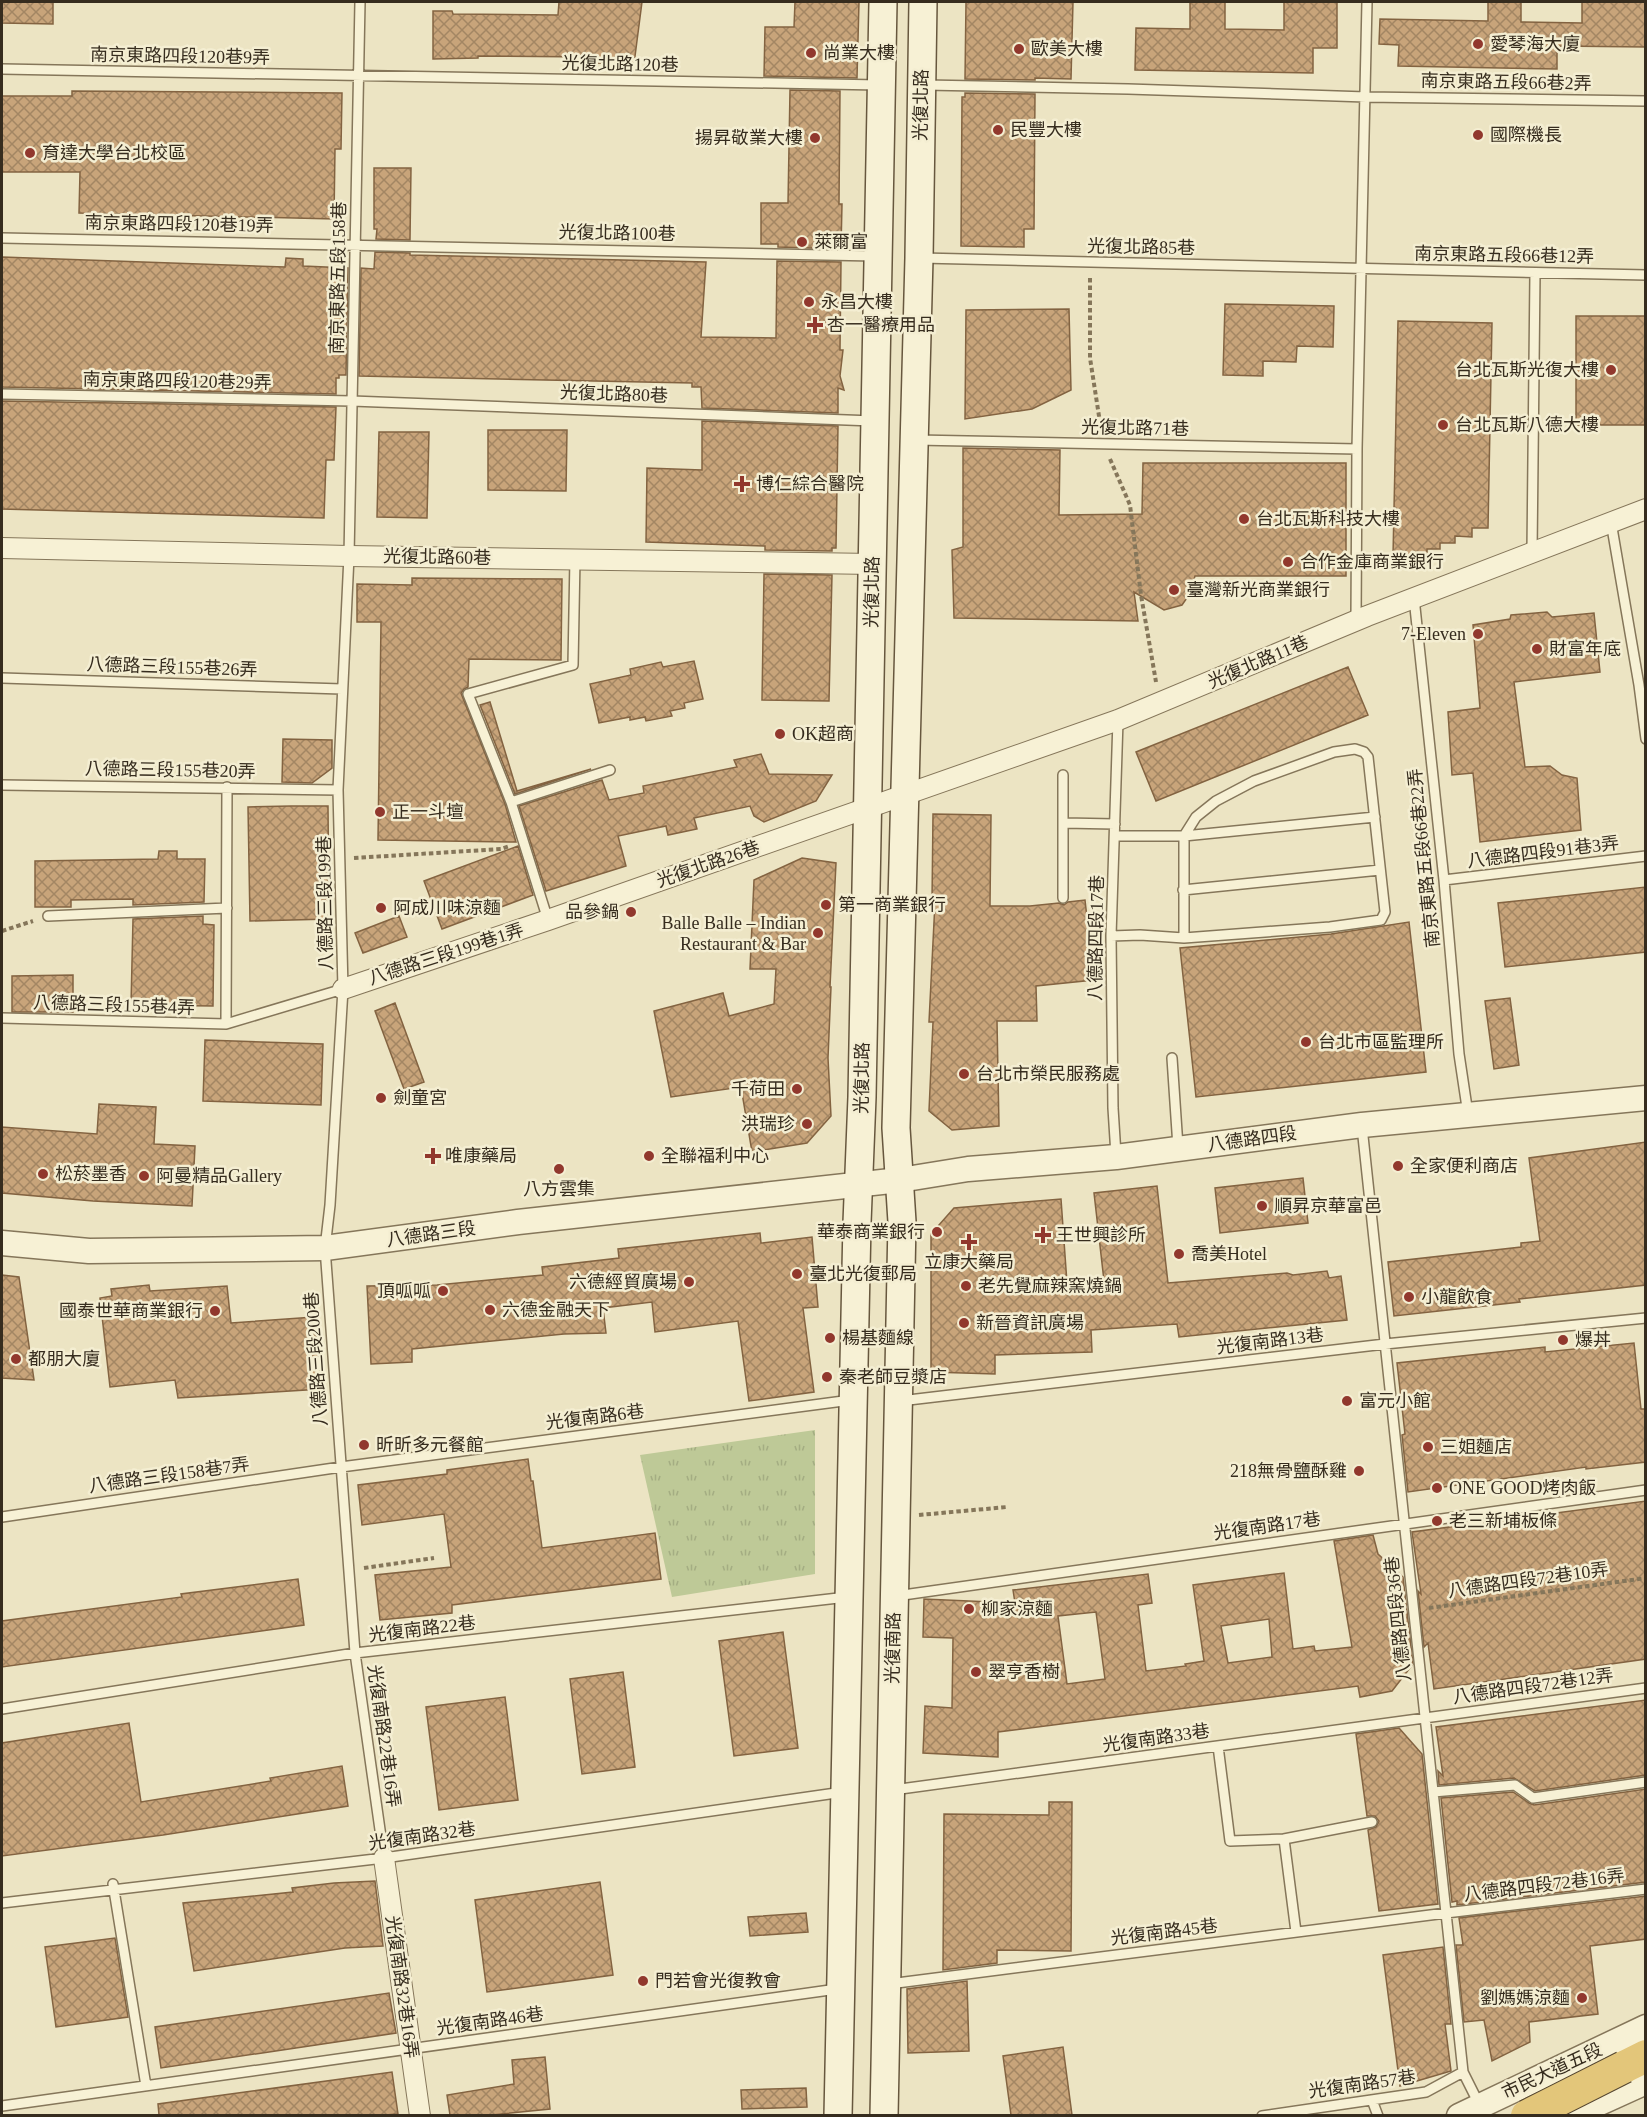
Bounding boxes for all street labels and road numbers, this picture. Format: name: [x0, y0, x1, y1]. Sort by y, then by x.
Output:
street label: 南京東路四段120巷9弄: [90, 44, 270, 68]
street label: 光復北路120巷: [561, 53, 679, 75]
street label: 光復北路: [910, 69, 932, 141]
street label: 南京東路五段66巷2弄: [1420, 71, 1592, 93]
street label: 南京東路五段158巷: [327, 201, 349, 355]
street label: 南京東路四段120巷19弄: [84, 212, 274, 236]
street label: 光復北路100巷: [558, 222, 676, 244]
street label: 光復北路85巷: [1087, 236, 1195, 258]
street label: 南京東路五段66巷12弄: [1414, 243, 1594, 267]
street label: 南京東路四段120巷29弄: [82, 369, 272, 393]
street label: 光復北路80巷: [560, 382, 668, 406]
street label: 光復北路71巷: [1081, 417, 1189, 439]
street label: 光復北路60巷: [383, 546, 491, 568]
street label: 光復北路: [861, 556, 883, 628]
street label: 光復北路11巷: [1205, 632, 1311, 692]
street label: 八德路三段155巷26弄: [86, 654, 258, 680]
street label: 八德路三段155巷20弄: [84, 759, 256, 781]
street label: 南京東路五段66巷22弄: [1405, 767, 1443, 949]
street label: 八德路四段91巷3弄: [1466, 833, 1620, 871]
street label: 八德路三段199巷: [314, 835, 336, 971]
street label: 光復北路26巷: [654, 837, 762, 891]
street label: 八德路四段17巷: [1085, 875, 1107, 1001]
street label: 八德路三段199巷1弄: [366, 919, 526, 989]
street label: 八德路三段155巷4弄: [33, 992, 195, 1018]
street label: 光復北路: [851, 1042, 873, 1114]
street label: 八德路四段: [1206, 1123, 1298, 1155]
street label: 八德路三段: [385, 1218, 477, 1250]
street label: 八德路三段200巷: [301, 1291, 331, 1427]
street label: 光復南路13巷: [1215, 1324, 1325, 1358]
street label: 光復南路6巷: [545, 1401, 645, 1433]
street label: 八德路三段158巷7弄: [87, 1454, 251, 1496]
street label: 光復南路17巷: [1212, 1509, 1322, 1543]
street label: 八德路四段36巷: [1381, 1555, 1415, 1683]
street label: 八德路四段72巷10弄: [1446, 1559, 1610, 1601]
street label: 光復南路22巷: [367, 1612, 477, 1646]
street label: 光復南路: [882, 1612, 904, 1684]
street label: 光復南路22巷16弄: [364, 1663, 404, 1809]
street label: 八德路四段72巷12弄: [1451, 1665, 1615, 1707]
street label: 光復南路33巷: [1101, 1721, 1211, 1755]
street label: 光復南路32巷: [367, 1819, 477, 1853]
street label: 八德路四段72巷16弄: [1462, 1865, 1626, 1905]
street label: 光復南路32巷16弄: [382, 1914, 422, 2060]
street label: 光復南路45巷: [1109, 1915, 1219, 1949]
street label: 光復南路46巷: [435, 2004, 545, 2038]
street label: 市民大道五段: [1499, 2039, 1605, 2103]
street label: 光復南路57巷: [1307, 2067, 1417, 2101]

